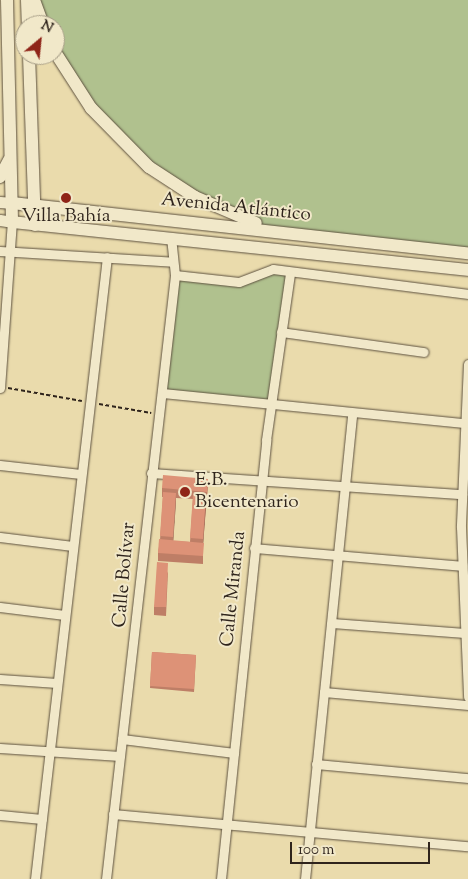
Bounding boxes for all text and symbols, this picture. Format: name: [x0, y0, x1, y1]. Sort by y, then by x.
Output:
north arrow: [15, 15, 65, 65]
text: N: [37, 16, 56, 39]
street label: Avenida Atlántico: [160, 189, 312, 227]
marker: Villa Bahía: [60, 192, 72, 204]
place label: Villa Bahía: [21, 206, 111, 228]
place label: E.B. Bicentenario: [195, 470, 299, 514]
marker: E.B. Bicentenario: [179, 486, 191, 498]
street label: Calle Bolívar: [109, 521, 141, 629]
street label: Calle Miranda: [217, 530, 251, 648]
scale bar: [293, 832, 433, 864]
text: 100 m: [298, 840, 334, 861]

